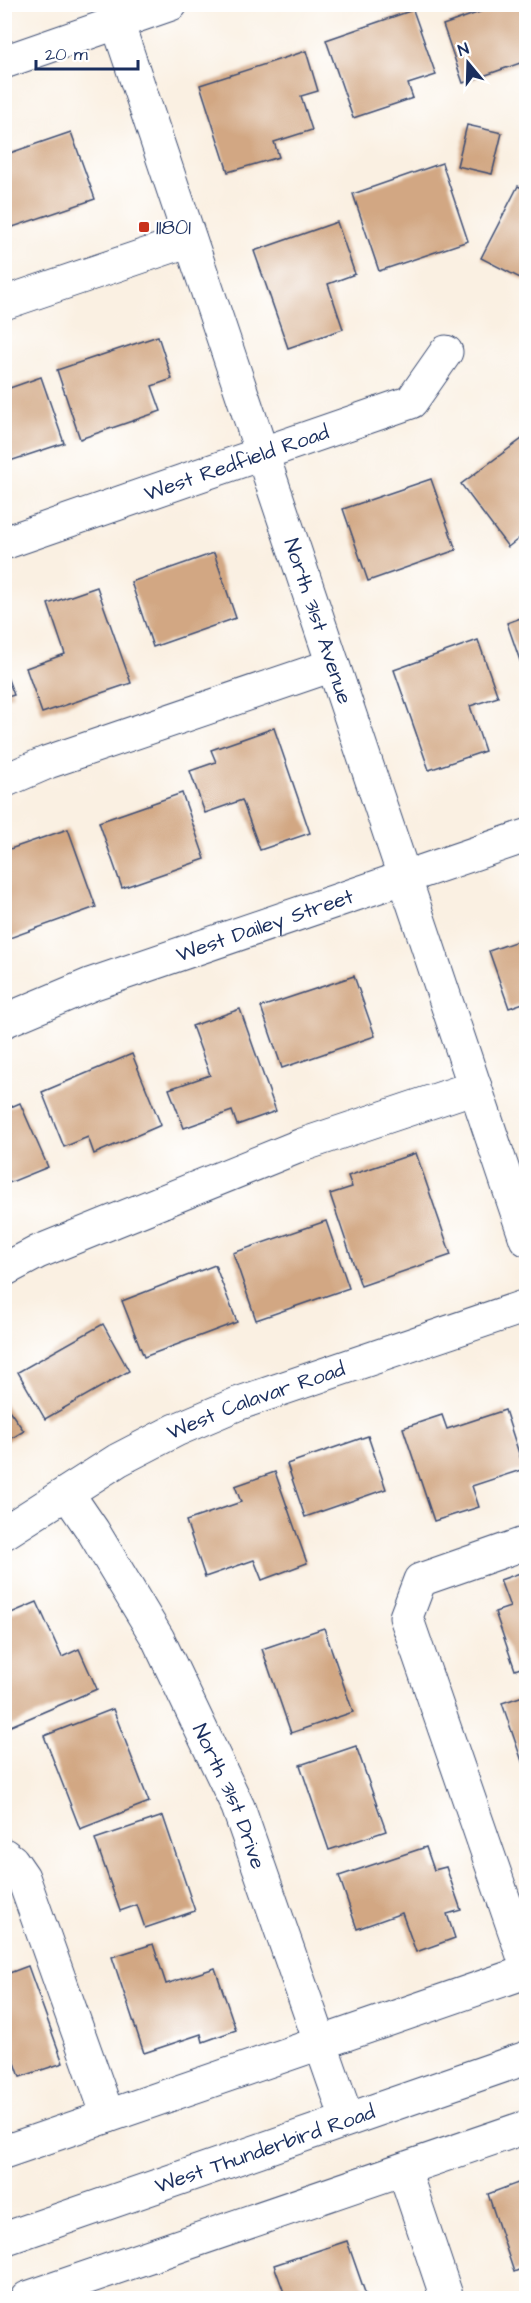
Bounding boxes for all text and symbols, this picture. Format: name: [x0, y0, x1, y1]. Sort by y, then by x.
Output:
scale bar: [36, 33, 138, 71]
north arrow: [438, 33, 498, 93]
text: N: [455, 38, 472, 62]
text: 20 m: [45, 42, 88, 67]
place label: 11801: [156, 213, 191, 242]
marker: 11801: [137, 220, 151, 234]
street label: West Redfield Road: [140, 417, 333, 508]
street label: North 31st Avenue: [277, 535, 359, 708]
street label: West Dailey Street: [172, 882, 358, 969]
street label: West Calavar Road: [163, 1354, 349, 1447]
street label: North 31st Drive: [185, 1719, 273, 1873]
street label: West Thunderbird Road: [151, 2097, 379, 2201]

